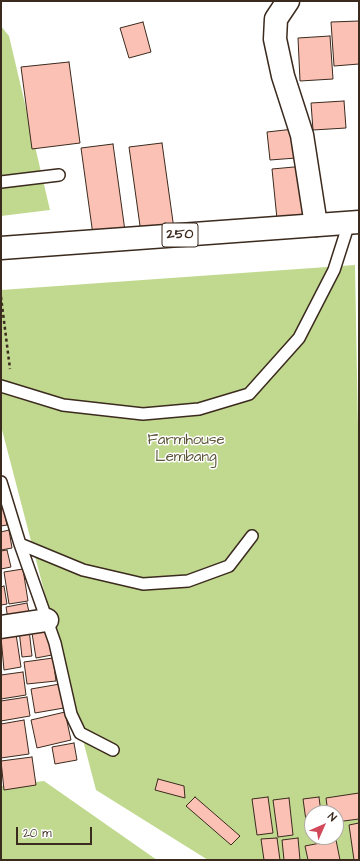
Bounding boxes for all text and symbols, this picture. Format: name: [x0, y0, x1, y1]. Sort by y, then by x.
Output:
road number: 250: [162, 223, 198, 247]
park label: Farmhouse Lembang: [147, 432, 225, 467]
north arrow: [304, 805, 344, 845]
text: N: [324, 809, 340, 825]
scale bar: [18, 819, 94, 845]
text: 20 m: [23, 825, 52, 842]

